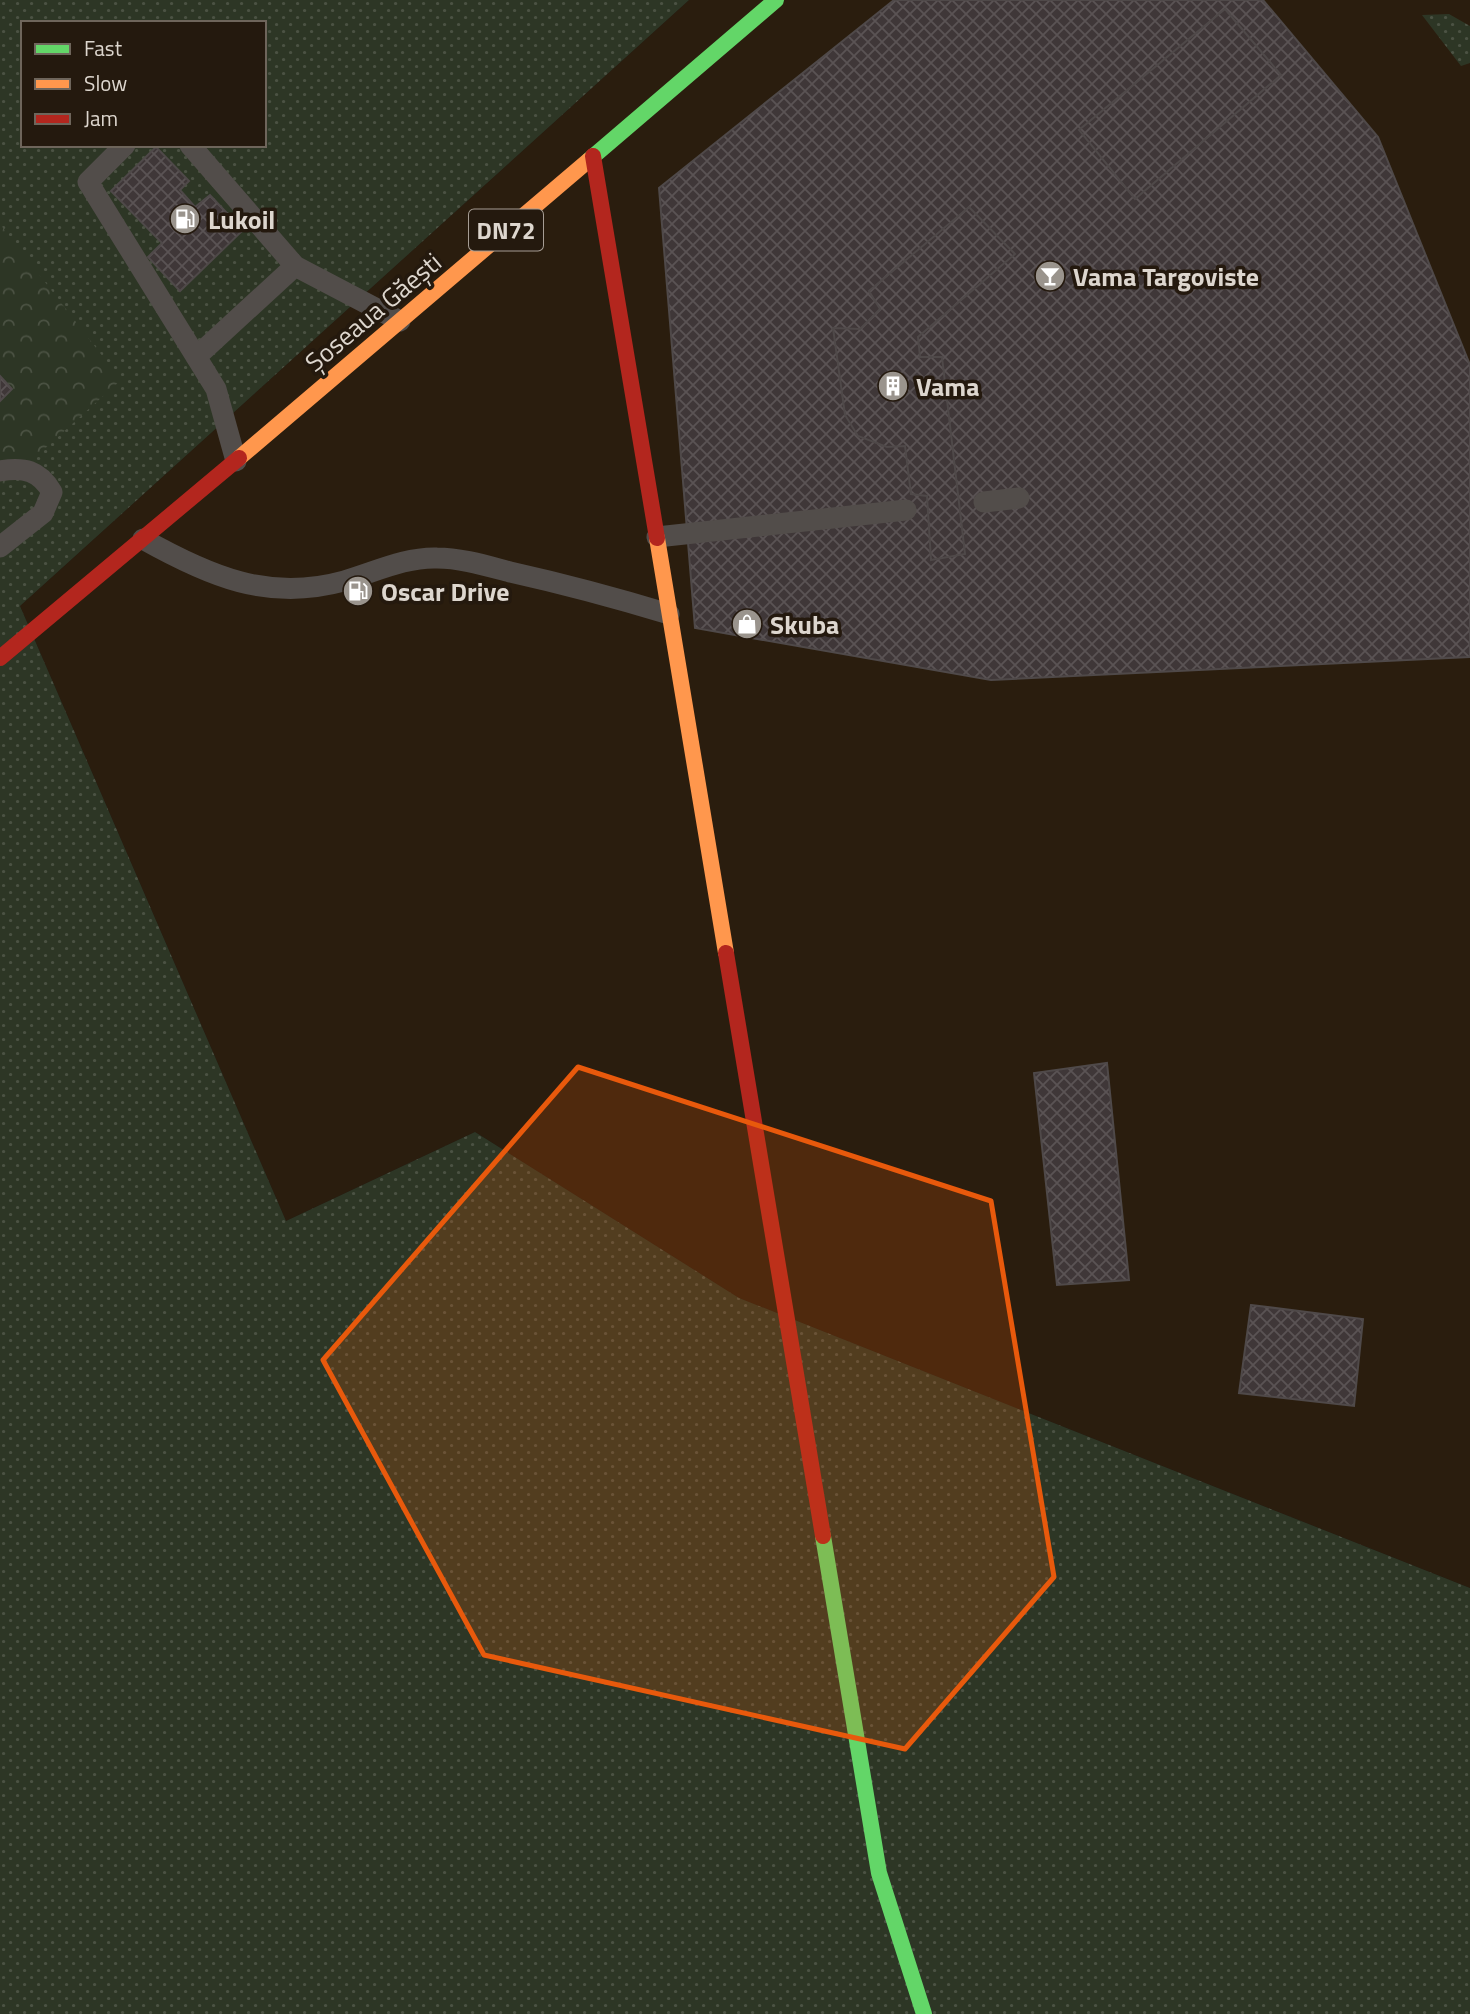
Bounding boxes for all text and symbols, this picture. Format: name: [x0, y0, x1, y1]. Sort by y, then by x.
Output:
legend: [21, 21, 266, 147]
text: Fast: [84, 32, 123, 64]
text: Slow: [84, 67, 127, 99]
text: Jam: [84, 102, 118, 134]
place label: Lukoil: [208, 200, 275, 239]
fuel station icon: Lukoil: [168, 202, 202, 236]
road number: DN72: [469, 210, 543, 250]
street label: Șoseaua Găești: [296, 243, 450, 381]
place label: Vama Targoviste: [1073, 257, 1259, 296]
bar icon: Vama Targoviste: [1033, 259, 1067, 293]
place label: Vama: [916, 367, 979, 406]
building icon: Vama: [876, 369, 910, 403]
place label: Oscar Drive: [381, 572, 510, 611]
fuel station icon: Oscar Drive: [341, 574, 375, 608]
place label: Skuba: [770, 605, 839, 644]
shop icon: Skuba: [730, 607, 764, 641]

